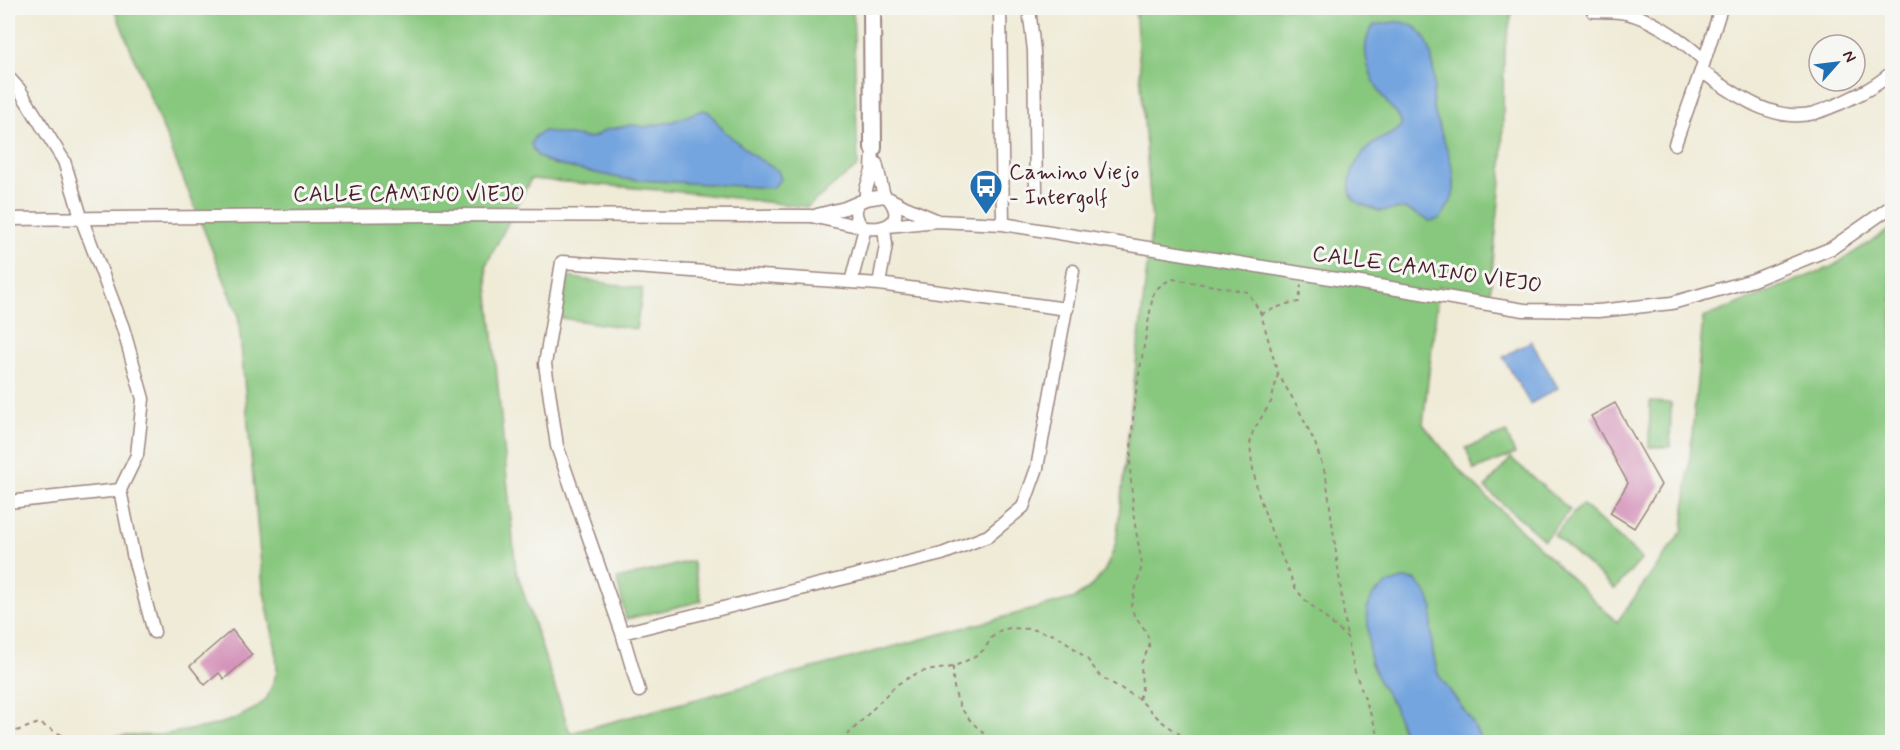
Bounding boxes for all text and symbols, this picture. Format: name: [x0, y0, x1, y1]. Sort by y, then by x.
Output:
north arrow: [1807, 33, 1867, 93]
text: N: [1837, 47, 1861, 66]
place label: Camino Viejo - Intergolf: [1009, 159, 1139, 213]
bus stop icon: Camino Viejo - Intergolf: [968, 168, 1004, 215]
street label: CALLE CAMINO VIEJO: [293, 181, 525, 209]
street label: CALLE CAMINO VIEJO: [1310, 240, 1544, 300]

